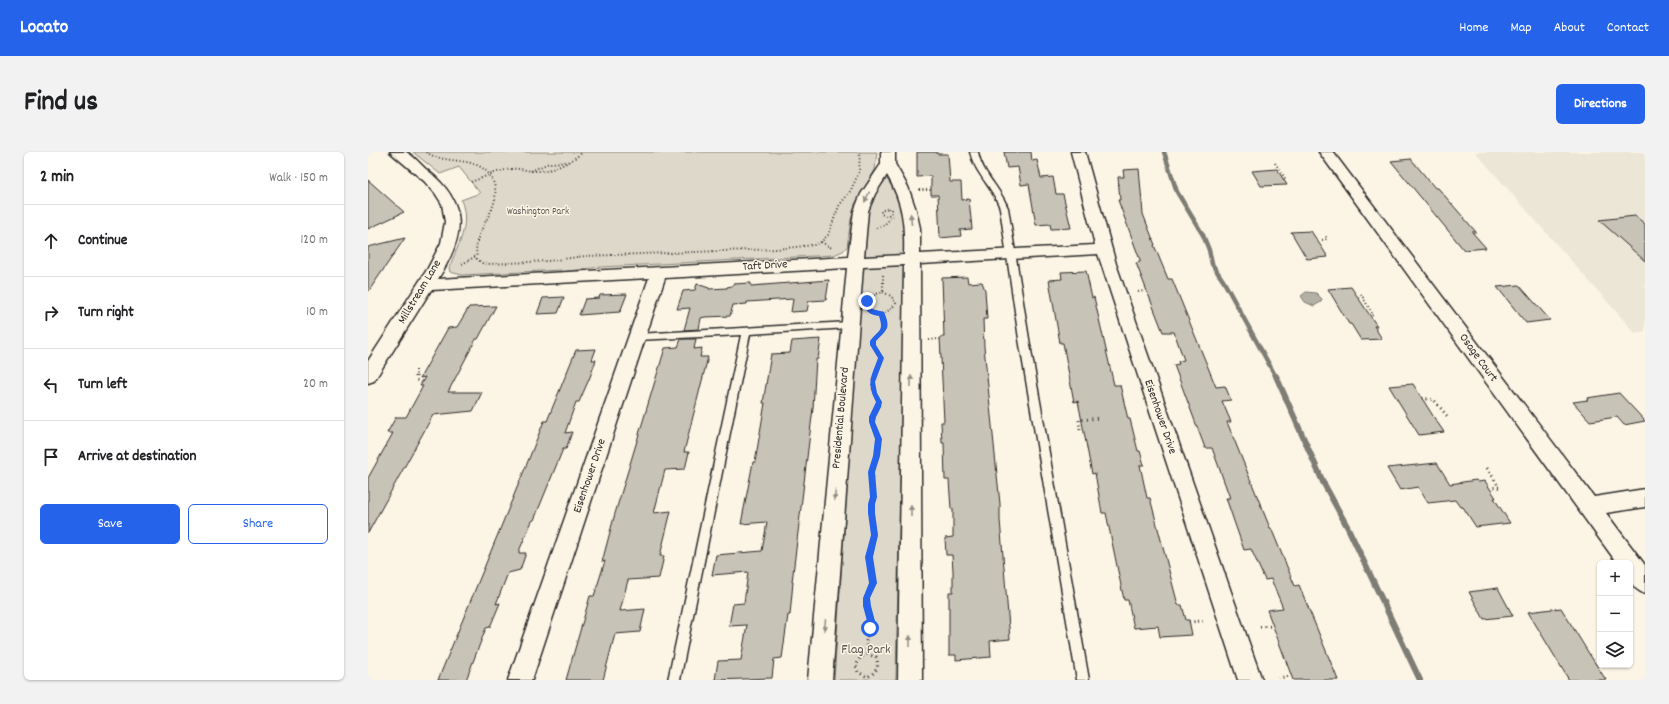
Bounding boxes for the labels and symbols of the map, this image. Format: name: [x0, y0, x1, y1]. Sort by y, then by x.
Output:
one-way arrow: [864, 192, 870, 203]
park label: Washington Park: [507, 205, 569, 219]
one-way arrow: [908, 213, 914, 225]
street label: Taft Drive: [742, 256, 788, 276]
street label: Millstream Lane: [394, 257, 446, 327]
route end: [858, 292, 876, 310]
street label: Osage Court: [1455, 330, 1502, 386]
street label: Presidential Boulevard: [828, 367, 854, 469]
one-way arrow: [908, 374, 914, 387]
street label: Eisenhower Drive: [1139, 377, 1181, 457]
street label: Eisenhower Drive: [569, 436, 611, 516]
one-way arrow: [832, 489, 838, 501]
one-way arrow: [908, 504, 914, 517]
one-way arrow: [821, 619, 828, 631]
route start: [861, 619, 879, 637]
one-way arrow: [907, 634, 913, 647]
park label: Flag Park: [841, 640, 891, 660]

